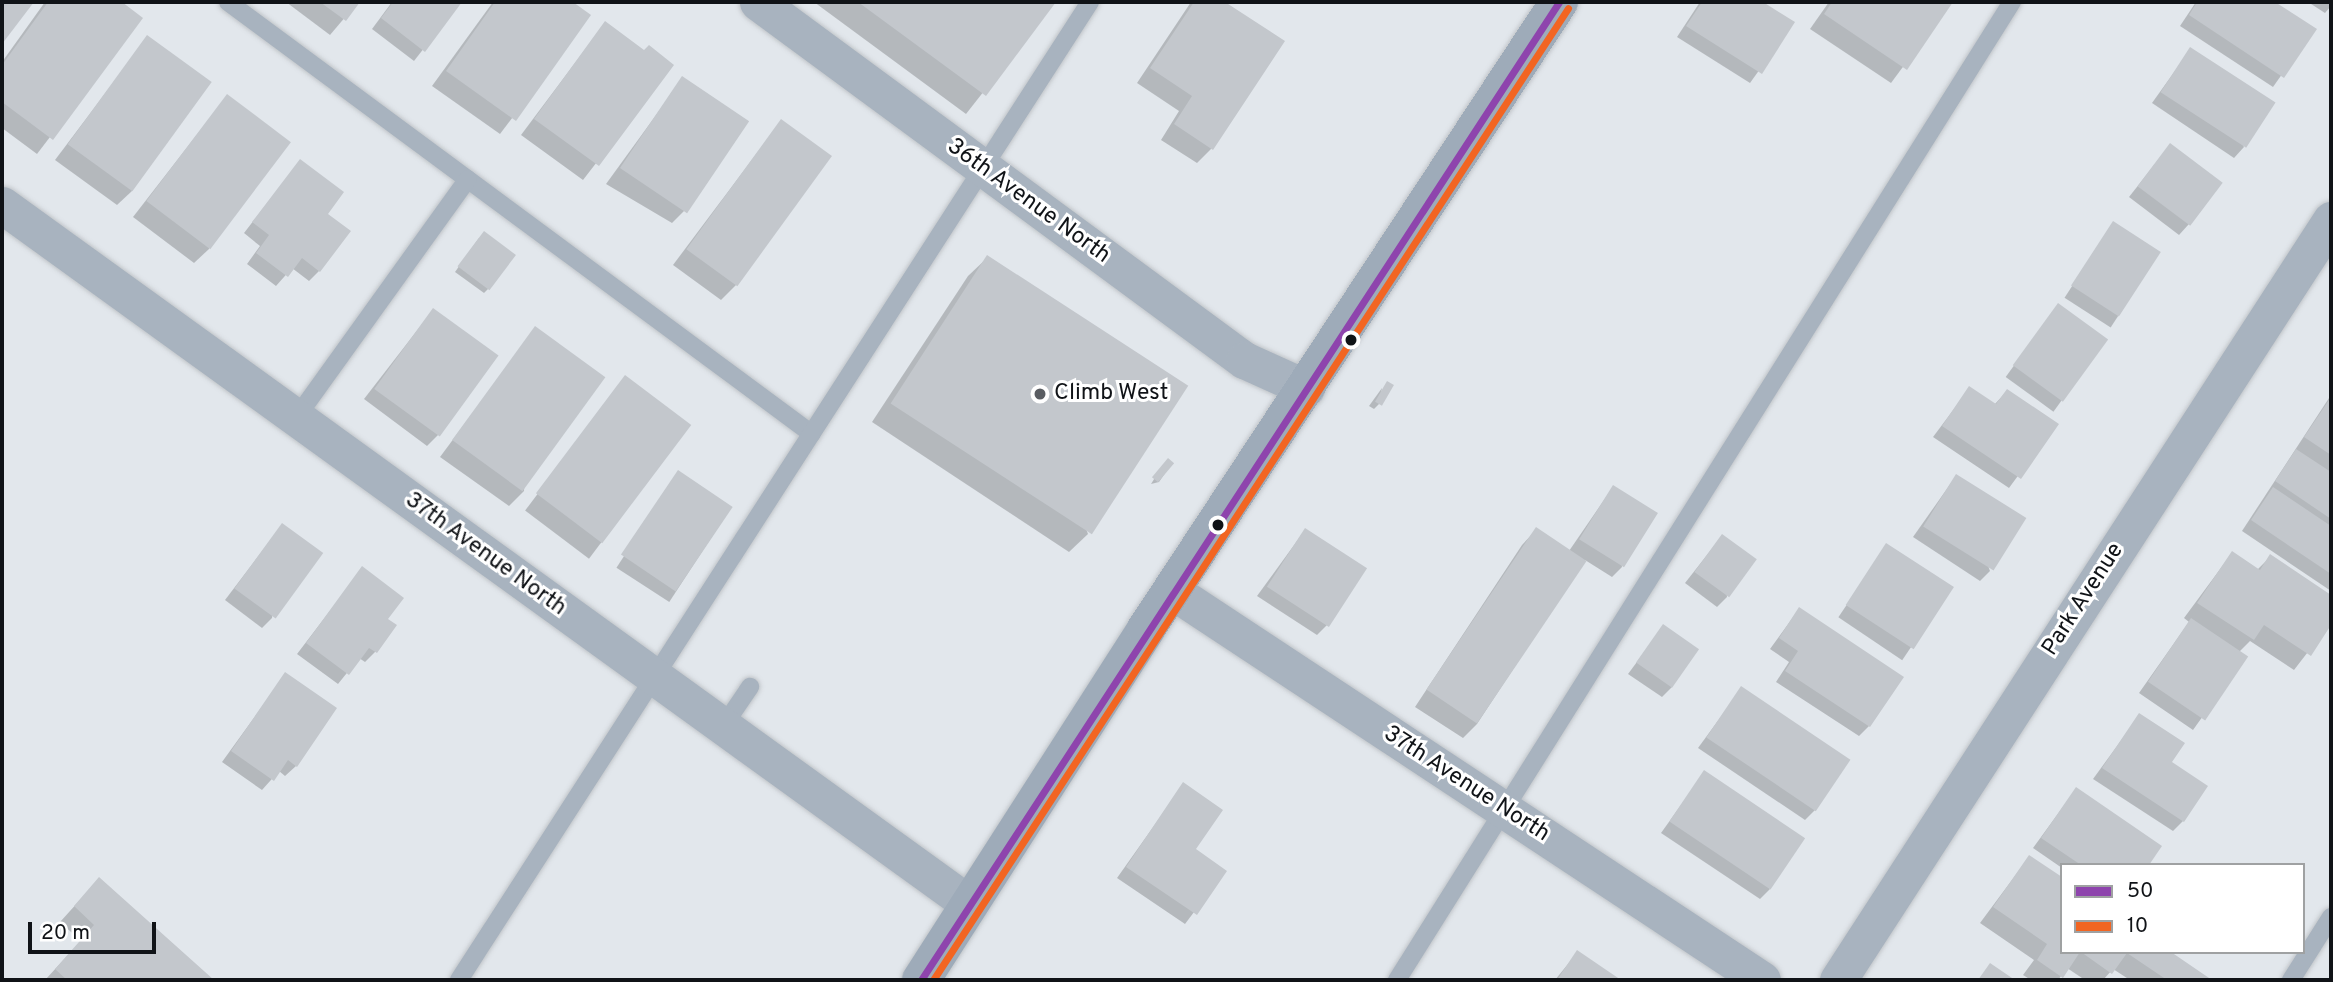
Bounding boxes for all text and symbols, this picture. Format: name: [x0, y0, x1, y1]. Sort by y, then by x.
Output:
street label: 36th Avenue North: [941, 133, 1115, 271]
unlabelled marker: [1344, 333, 1358, 347]
place label: Climb West: [1054, 380, 1169, 408]
marker: Climb West: [1032, 386, 1048, 402]
street label: 37th Avenue North: [399, 487, 571, 623]
unlabelled marker: [1211, 518, 1225, 532]
street label: Park Avenue: [2037, 538, 2131, 662]
street label: 37th Avenue North: [1377, 721, 1555, 849]
legend: [2060, 863, 2305, 954]
text: 50: [2127, 878, 2153, 905]
scale bar: [32, 908, 159, 952]
text: 10: [2127, 913, 2148, 940]
text: 20 m: [41, 920, 90, 947]

